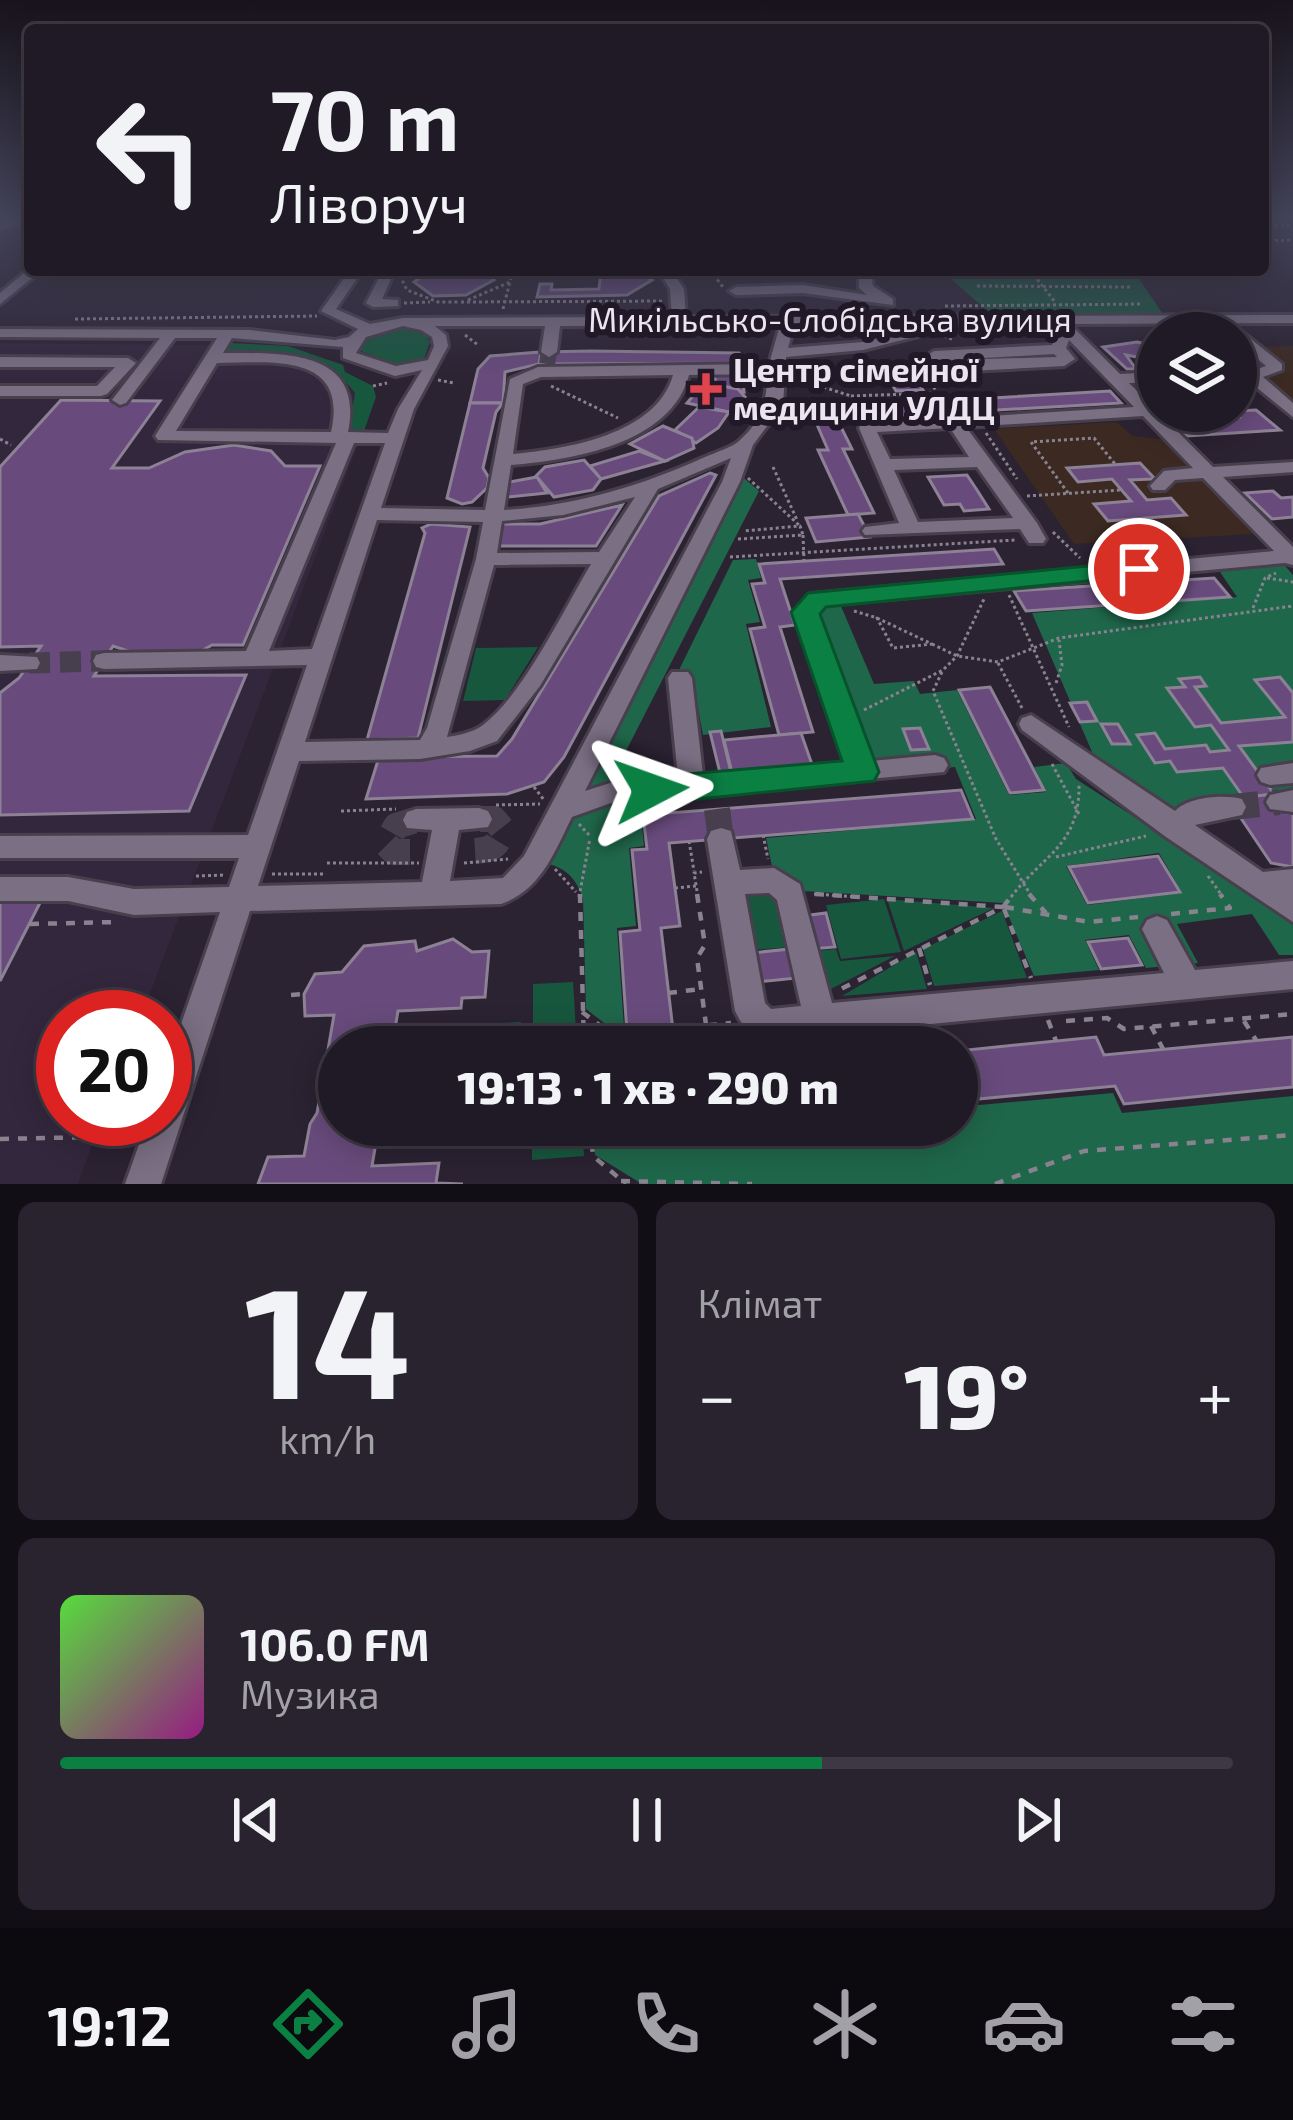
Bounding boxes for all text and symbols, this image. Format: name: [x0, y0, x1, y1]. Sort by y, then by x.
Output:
text: 70 m: [270, 67, 460, 168]
icon: left: [72, 72, 228, 228]
text: Ліворуч: [270, 169, 468, 234]
street label: Микільсько-Слобідська вулиця: [588, 299, 1072, 340]
map controls: [1137, 312, 1257, 432]
button: layers: [1137, 312, 1257, 432]
place label: Центр сімейної медицини УЛДЦ: [733, 349, 995, 427]
marker: Центр сімейної медицини УЛДЦ: [690, 373, 722, 405]
pin: [1088, 518, 1190, 620]
icon: arrive: [1106, 536, 1172, 602]
position arrow: [588, 727, 714, 853]
speed limit sign: 20: [36, 990, 192, 1146]
text: 19:13 · 1 хв · 290 m: [457, 1059, 839, 1113]
text: 14: [244, 1243, 411, 1430]
text: Клімат: [698, 1279, 822, 1326]
text: 19°: [904, 1339, 1029, 1447]
text: −: [698, 1354, 736, 1433]
text: +: [1197, 1354, 1233, 1433]
text: km/h: [279, 1415, 376, 1462]
text: 106.0 FM: [240, 1616, 430, 1670]
text: Музика: [240, 1670, 380, 1717]
icon: previous: [223, 1787, 289, 1853]
icon: pause: [614, 1787, 680, 1853]
icon: next: [1005, 1787, 1071, 1853]
icon: directions: [266, 1982, 350, 2066]
icon: music: [445, 1982, 529, 2066]
icon: phone: [624, 1982, 708, 2066]
icon: climate: [803, 1982, 887, 2066]
icon: car: [982, 1982, 1066, 2066]
icon: filters: [1161, 1982, 1245, 2066]
text: 19:12: [48, 1992, 171, 2057]

